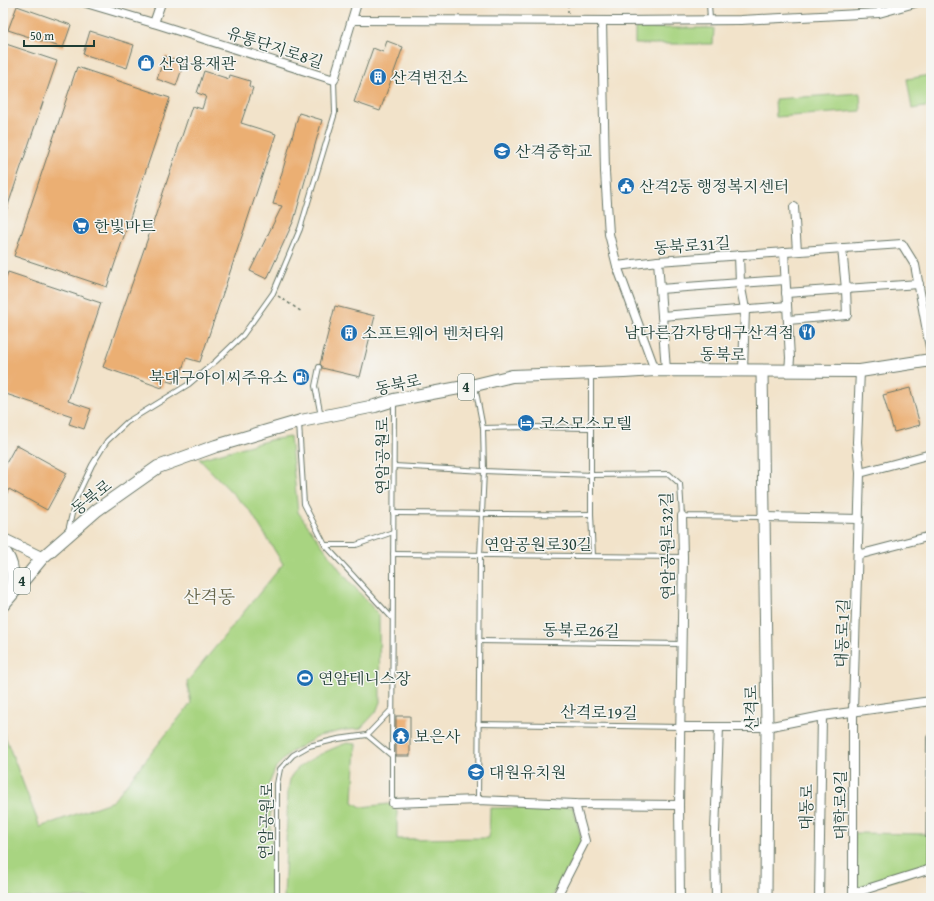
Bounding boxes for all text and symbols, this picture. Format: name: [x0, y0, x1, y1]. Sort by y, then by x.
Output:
street label: 유통단지로8길: [224, 20, 326, 74]
scale bar: [24, 22, 94, 48]
text: 50 m: [30, 27, 54, 44]
place label: 산업용재관: [159, 51, 237, 75]
shop icon: 산업용재관: [136, 53, 156, 73]
place label: 산격변전소: [391, 65, 468, 89]
building icon: 산격변전소: [368, 67, 388, 87]
place label: 산격중학교: [515, 139, 592, 163]
school or university icon: 산격중학교: [492, 141, 512, 161]
place label: 산격2동 행정복지센터: [639, 174, 789, 198]
public building icon: 산격2동 행정복지센터: [616, 176, 636, 196]
place label: 한빛마트: [94, 214, 156, 238]
supermarket icon: 한빛마트: [71, 216, 91, 236]
street label: 동북로31길: [653, 230, 731, 260]
place label: 남다른감자탕대구산격점: [624, 320, 794, 344]
place label: 소프트웨어 벤처타워: [362, 321, 505, 345]
restaurant icon: 남다른감자탕대구산격점: [797, 322, 817, 342]
building icon: 소프트웨어 벤처타워: [339, 323, 359, 343]
street label: 동북로: [700, 342, 747, 366]
place label: 북대구아이씨주유소: [149, 365, 288, 389]
fuel station icon: 북대구아이씨주유소: [291, 367, 311, 387]
street label: 동북로: [373, 367, 424, 401]
road number: 4: [458, 374, 474, 400]
place label: 코스모스모텔: [539, 411, 632, 435]
hotel icon: 코스모스모텔: [516, 413, 536, 433]
street label: 연암공원로: [370, 417, 394, 495]
street label: 동북로: [65, 473, 117, 521]
street label: 연암공원로32길: [654, 492, 680, 600]
street label: 연암공원로30길: [484, 532, 592, 556]
road number: 4: [14, 568, 30, 594]
district label: 산격동: [183, 583, 235, 610]
street label: 대동로1길: [829, 598, 855, 668]
street label: 동북로26길: [542, 617, 620, 643]
place label: 연암테니스장: [318, 666, 411, 690]
sports icon: 연암테니스장: [295, 668, 315, 688]
street label: 산격로: [739, 684, 763, 731]
street label: 산격로19길: [560, 699, 638, 725]
place label: 보은사: [414, 724, 461, 748]
temple icon: 보은사: [391, 726, 411, 746]
place label: 대원유치원: [489, 760, 566, 784]
school or university icon: 대원유치원: [466, 762, 486, 782]
street label: 대학로9길: [828, 770, 852, 840]
street label: 연암공원로: [253, 782, 279, 860]
street label: 대동로: [794, 783, 818, 830]

